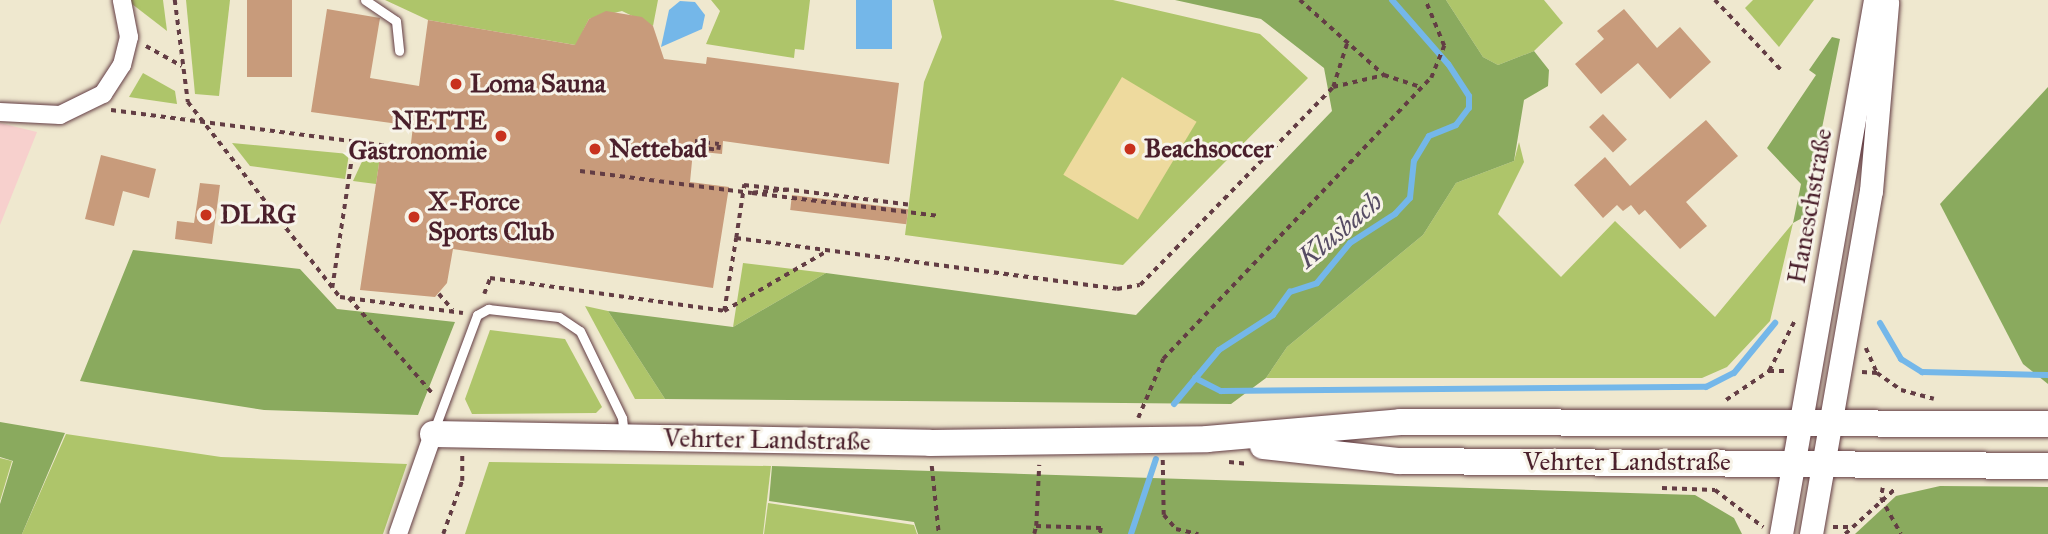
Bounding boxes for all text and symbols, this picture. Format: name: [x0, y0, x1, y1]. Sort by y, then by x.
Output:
place label: Loma Sauna: [470, 68, 606, 100]
marker: Loma Sauna: [448, 76, 464, 92]
place label: NETTE Gastronomie: [348, 105, 487, 166]
street label: Haneschstraße: [1781, 126, 1839, 286]
marker: NETTE Gastronomie: [493, 128, 509, 144]
place label: Nettebad: [609, 133, 707, 165]
place label: Beachsoccer: [1144, 133, 1274, 165]
marker: Nettebad: [587, 141, 603, 157]
marker: Beachsoccer: [1122, 141, 1138, 157]
water label: Klusbach: [1291, 185, 1389, 275]
place label: X-Force Sports Club: [428, 186, 554, 248]
place label: DLRG: [220, 199, 296, 231]
marker: DLRG: [198, 207, 214, 223]
marker: X-Force Sports Club: [406, 209, 422, 225]
street label: Vehrter Landstraße: [663, 423, 871, 457]
street label: Vehrter Landstraße: [1523, 446, 1731, 478]

